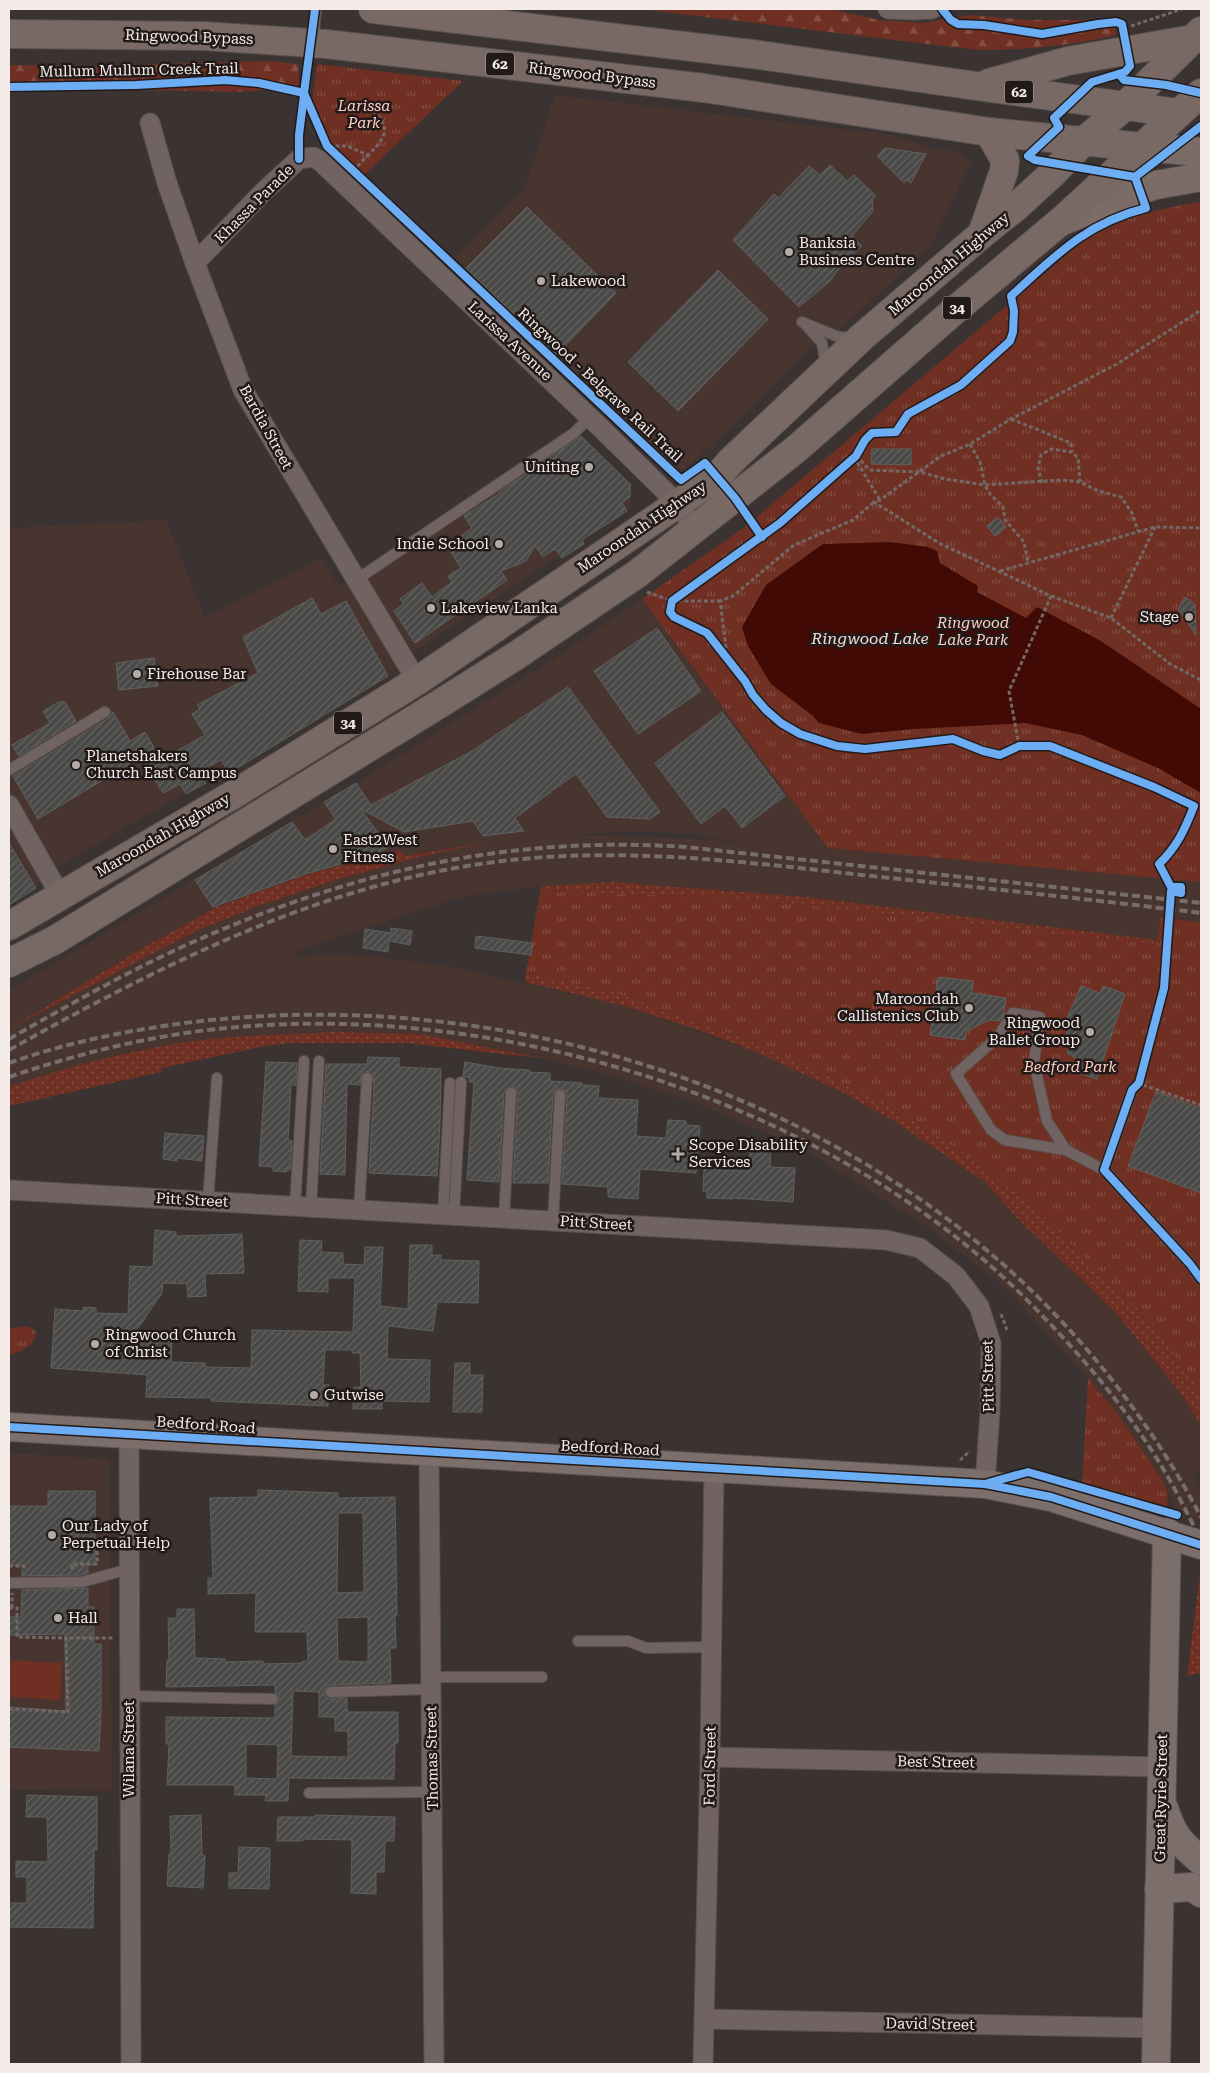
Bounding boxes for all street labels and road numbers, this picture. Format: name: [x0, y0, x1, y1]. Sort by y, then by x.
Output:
street label: Ringwood Bypass: [125, 26, 253, 48]
road number: 62: [486, 52, 514, 76]
street label: Ringwood Bypass: [527, 58, 657, 92]
street label: Mullum Mullum Creek Trail: [39, 59, 239, 81]
road number: 62: [1005, 80, 1033, 104]
street label: Khassa Parade: [211, 161, 297, 247]
street label: Maroondah Highway: [885, 208, 1013, 320]
road number: 34: [943, 296, 971, 320]
street label: Larissa Avenue: [464, 297, 556, 385]
street label: Ringwood - Belgrave Rail Trail: [514, 304, 686, 466]
street label: Bardia Street: [235, 382, 297, 473]
street label: Maroondah Highway: [574, 477, 710, 577]
road number: 34: [334, 711, 362, 734]
street label: Maroondah Highway: [93, 789, 233, 881]
street label: Pitt Street: [155, 1189, 229, 1211]
street label: Pitt Street: [559, 1212, 633, 1234]
street label: Pitt Street: [978, 1339, 998, 1412]
street label: Bedford Road: [156, 1413, 257, 1437]
street label: Bedford Road: [560, 1436, 660, 1460]
street label: Wilana Street: [120, 1700, 138, 1798]
street label: Thomas Street: [422, 1705, 442, 1810]
street label: Ford Street: [700, 1725, 720, 1806]
street label: Great Ryrie Street: [1151, 1733, 1171, 1862]
street label: Best Street: [897, 1752, 975, 1772]
street label: David Street: [885, 2014, 975, 2034]

